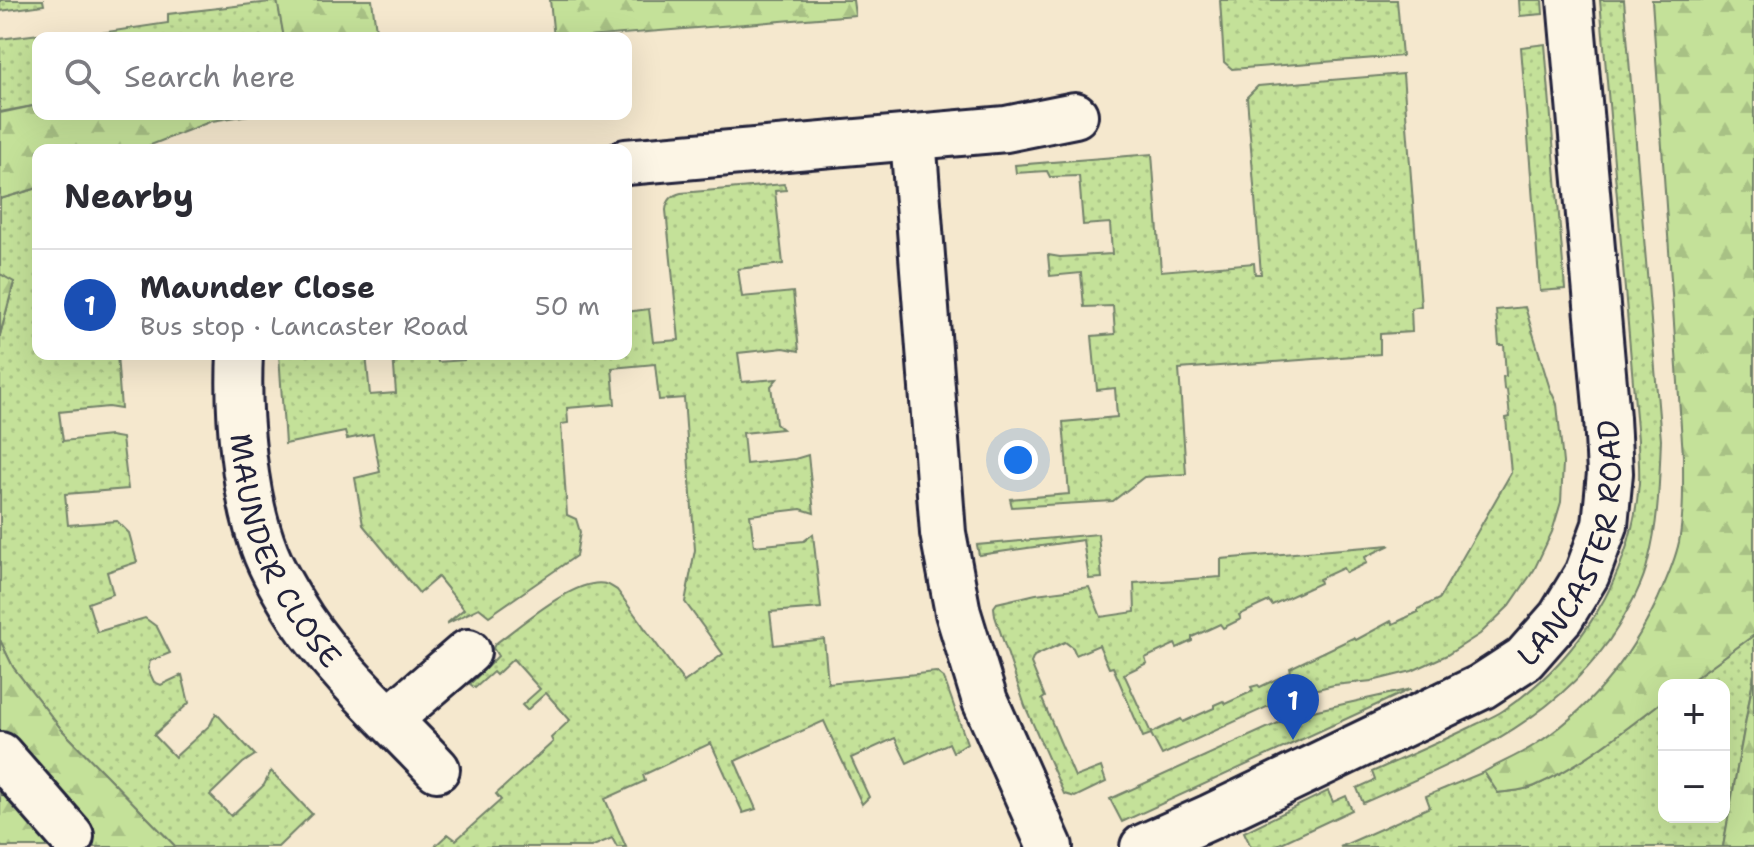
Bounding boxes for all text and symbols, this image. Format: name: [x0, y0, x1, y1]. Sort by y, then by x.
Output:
search box: [32, 32, 632, 120]
icon: search: [60, 54, 104, 98]
text: Search here: [124, 56, 295, 97]
text: Nearby: [64, 173, 194, 219]
text: Maunder Close: [140, 267, 375, 308]
text: 1: [84, 288, 96, 323]
text: 50 m: [535, 288, 600, 323]
text: Bus stop · Lancaster Road: [140, 308, 468, 343]
street label: LANCASTER ROAD: [1507, 419, 1631, 674]
street label: MAUNDER CLOSE: [221, 431, 351, 676]
your location: [998, 440, 1038, 480]
pin: 1: [1267, 674, 1319, 740]
map controls: [1658, 679, 1730, 823]
button: +: [1658, 679, 1730, 751]
button: −: [1658, 751, 1730, 823]

